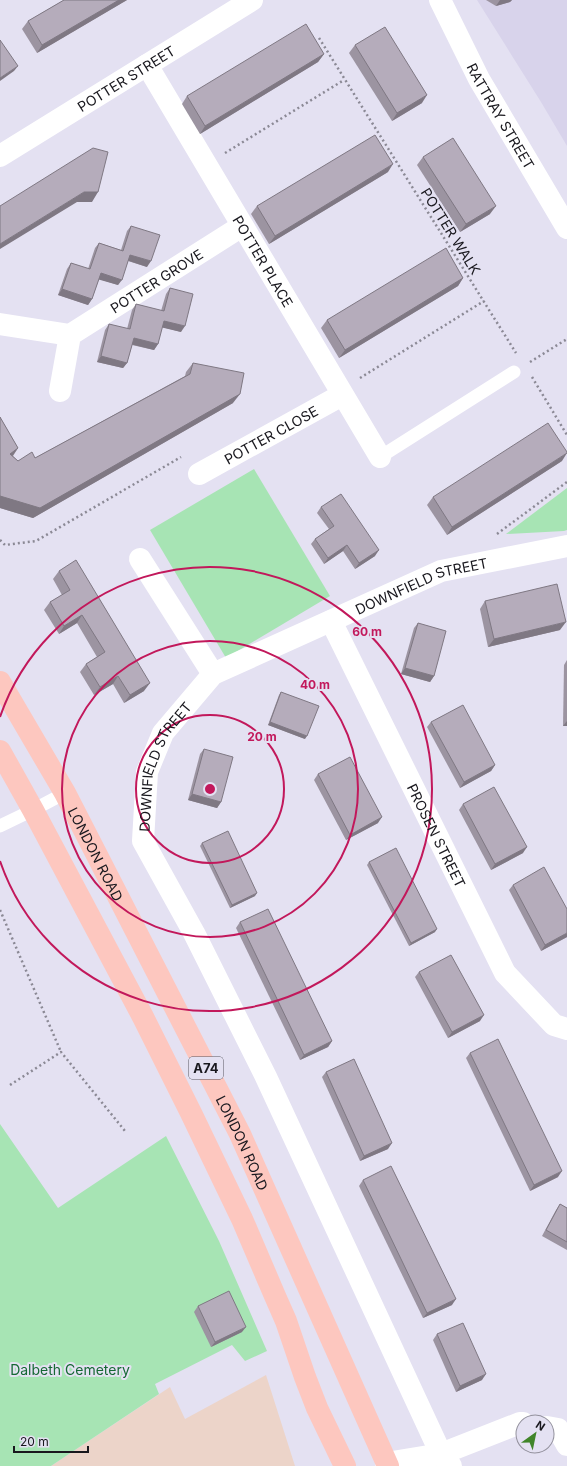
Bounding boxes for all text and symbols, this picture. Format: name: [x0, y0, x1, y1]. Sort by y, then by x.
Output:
street label: POTTER STREET: [74, 41, 178, 115]
street label: RATTRAY STREET: [464, 60, 539, 172]
street label: POTTER WALK: [418, 185, 485, 278]
street label: POTTER PLACE: [230, 212, 297, 310]
street label: POTTER GROVE: [107, 245, 206, 316]
street label: POTTER CLOSE: [221, 402, 321, 467]
street label: DOWNFIELD STREET: [352, 554, 489, 617]
text: 60 m: [352, 624, 382, 639]
text: 40 m: [300, 677, 330, 692]
street label: DOWNFIELD STREET: [135, 698, 194, 832]
text: 20 m: [247, 729, 277, 744]
street label: PROSEN STREET: [404, 781, 470, 890]
centre of rings: [203, 782, 217, 796]
street label: LONDON ROAD: [65, 804, 127, 904]
road number: A74: [189, 1057, 223, 1079]
street label: LONDON ROAD: [213, 1092, 272, 1193]
park label: Dalbeth Cemetery: [10, 1361, 130, 1378]
north arrow: [515, 1414, 555, 1454]
text: N: [533, 1417, 548, 1434]
scale bar: [14, 1428, 88, 1454]
text: 20 m: [20, 1434, 49, 1449]

